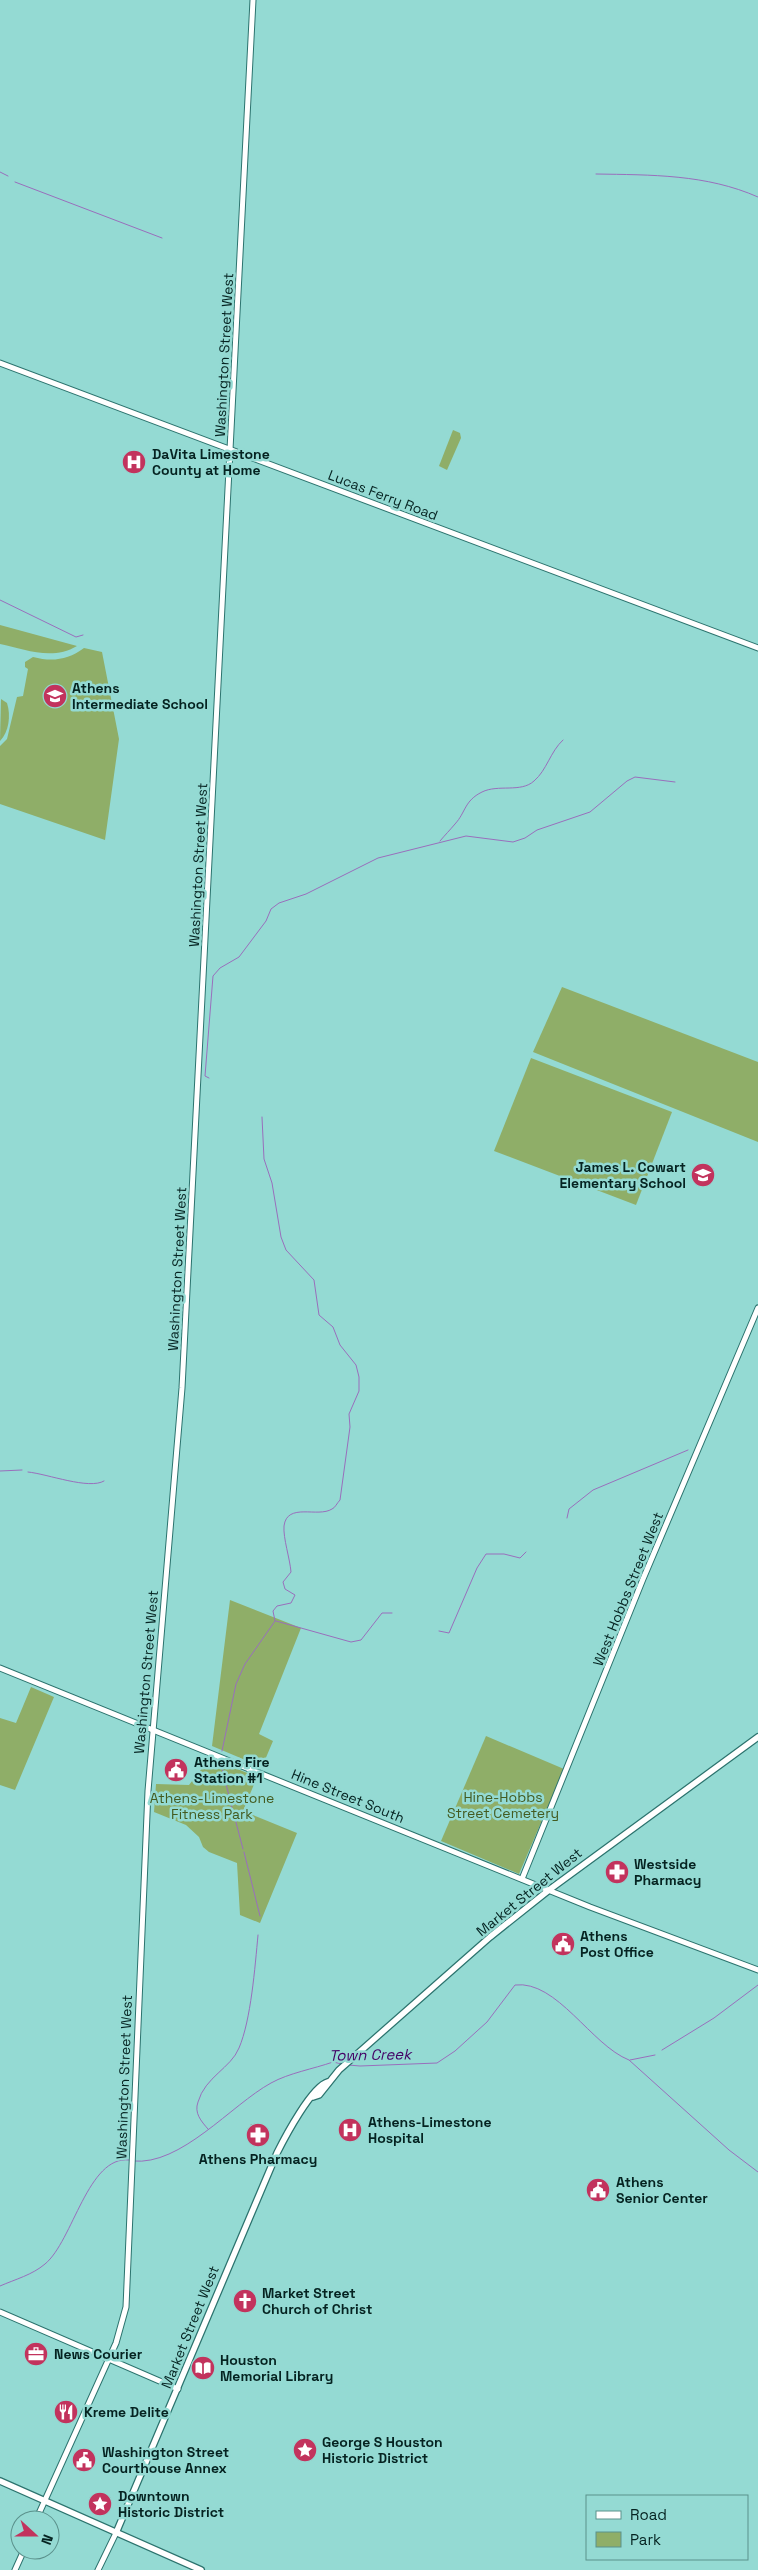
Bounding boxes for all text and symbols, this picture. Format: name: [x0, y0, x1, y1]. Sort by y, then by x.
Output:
street label: Washington Street West: [211, 272, 237, 438]
place label: DaVita Limestone County at Home: [152, 445, 270, 479]
hospital icon: DaVita Limestone County at Home: [121, 449, 147, 475]
street label: Lucas Ferry Road: [325, 466, 441, 524]
place label: Athens Intermediate School: [72, 679, 208, 713]
school or university icon: Athens Intermediate School: [42, 683, 68, 709]
street label: Washington Street West: [185, 782, 211, 948]
place label: James L. Cowart Elementary School: [560, 1158, 686, 1192]
school or university icon: James L. Cowart Elementary School: [690, 1162, 716, 1188]
street label: Washington Street West: [164, 1186, 190, 1352]
street label: West Hobbs Street West: [589, 1509, 667, 1669]
street label: Washington Street West: [130, 1589, 162, 1755]
place label: Athens Fire Station #1: [194, 1753, 270, 1787]
public building icon: Athens Fire Station #1: [163, 1757, 189, 1783]
street label: Hine Street South: [289, 1765, 407, 1827]
park label: Hine-Hobbs Street Cemetery: [447, 1788, 559, 1822]
park label: Athens-Limestone Fitness Park: [150, 1789, 274, 1823]
street label: Market Street West: [472, 1844, 586, 1940]
place label: Westside Pharmacy: [634, 1855, 701, 1889]
pharmacy icon: Westside Pharmacy: [604, 1859, 630, 1885]
place label: Athens Post Office: [580, 1927, 654, 1961]
public building icon: Athens Post Office: [550, 1931, 576, 1957]
street label: Washington Street West: [112, 1995, 136, 2159]
water label: Town Creek: [329, 2044, 413, 2065]
place label: Athens-Limestone Hospital: [368, 2113, 492, 2147]
hospital icon: Athens-Limestone Hospital: [337, 2117, 363, 2143]
pharmacy icon: Athens Pharmacy: [245, 2122, 271, 2148]
place label: Athens Pharmacy: [199, 2150, 317, 2168]
place label: Athens Senior Center: [616, 2173, 708, 2207]
public building icon: Athens Senior Center: [585, 2177, 611, 2203]
street label: Market Street West: [157, 2263, 223, 2391]
place label: Market Street Church of Christ: [262, 2284, 372, 2318]
church icon: Market Street Church of Christ: [232, 2288, 258, 2314]
office icon: News Courier: [23, 2341, 49, 2367]
place label: News Courier: [54, 2345, 143, 2363]
place label: Houston Memorial Library: [220, 2351, 333, 2385]
library icon: Houston Memorial Library: [190, 2355, 216, 2381]
restaurant icon: Kreme Delite: [53, 2399, 79, 2425]
place label: Kreme Delite: [84, 2403, 169, 2421]
place label: George S Houston Historic District: [322, 2433, 443, 2467]
place icon: George S Houston Historic District: [292, 2437, 318, 2463]
place label: Washington Street Courthouse Annex: [102, 2443, 229, 2477]
public building icon: Washington Street Courthouse Annex: [71, 2447, 97, 2473]
place label: Downtown Historic District: [118, 2487, 224, 2521]
place icon: Downtown Historic District: [87, 2491, 113, 2517]
legend: [586, 2495, 748, 2560]
text: Road: [630, 2505, 667, 2524]
north arrow: [10, 2510, 60, 2560]
text: Park: [630, 2530, 661, 2549]
text: N: [37, 2532, 57, 2547]

